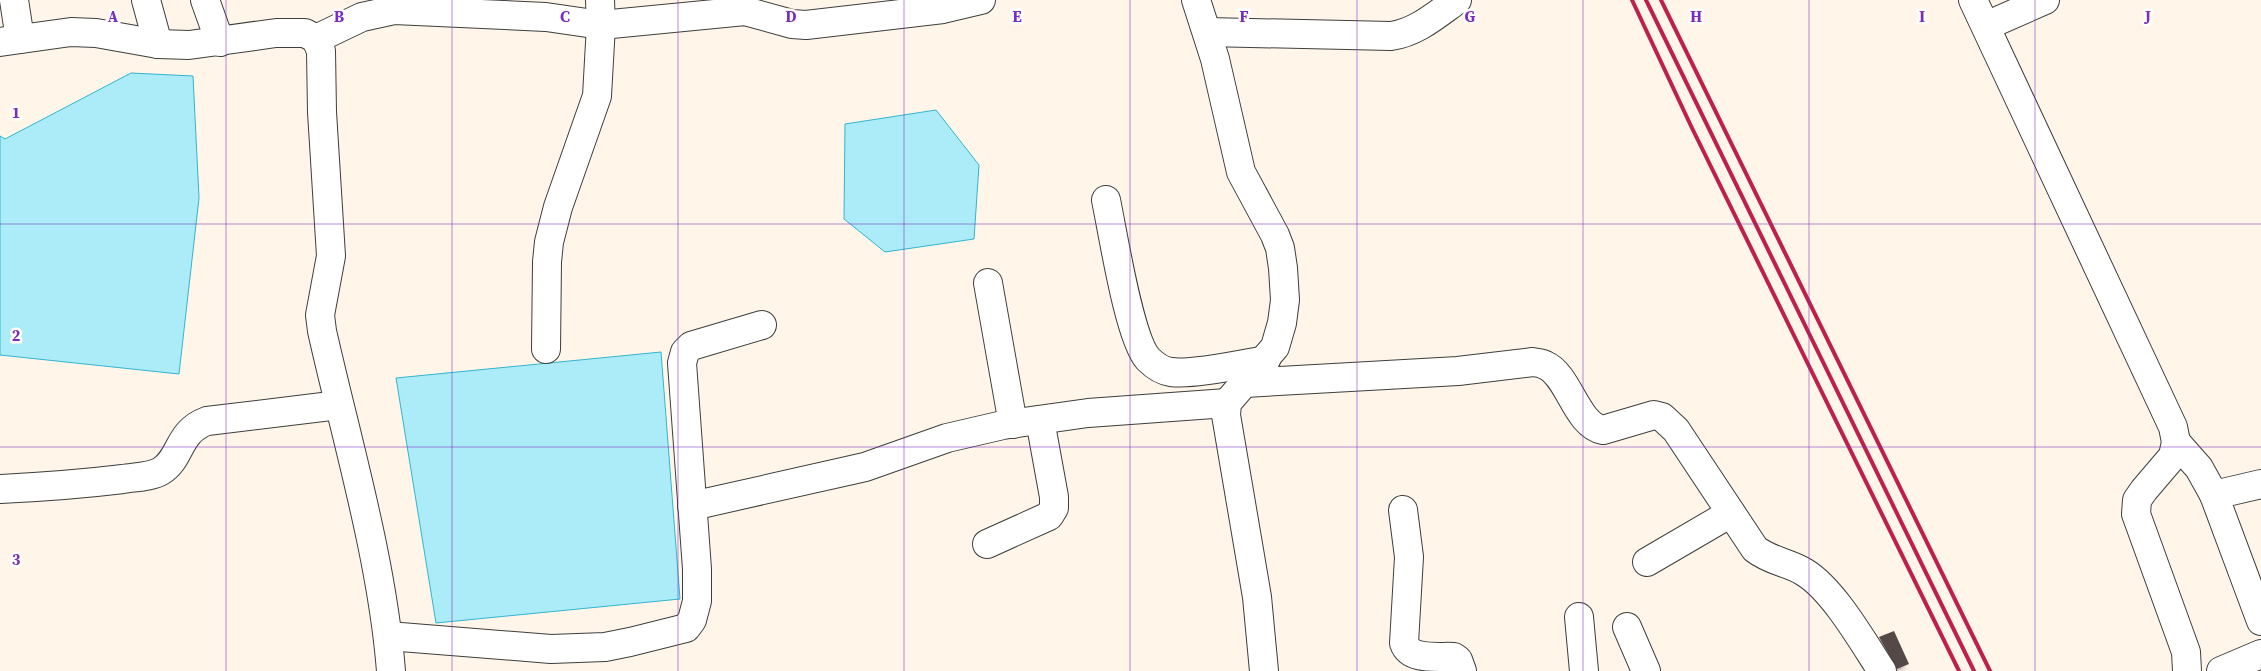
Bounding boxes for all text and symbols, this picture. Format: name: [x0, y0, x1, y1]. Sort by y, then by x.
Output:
text: A: [108, 5, 119, 27]
text: B: [334, 5, 345, 27]
text: C: [560, 5, 570, 27]
text: D: [785, 5, 797, 27]
text: E: [1012, 5, 1022, 27]
text: F: [1239, 5, 1249, 27]
text: G: [1465, 5, 1476, 27]
text: H: [1690, 5, 1702, 27]
text: I: [1919, 5, 1925, 27]
text: J: [2144, 5, 2151, 27]
text: 1: [12, 101, 20, 123]
text: 2: [12, 324, 21, 346]
text: 3: [12, 548, 21, 570]

